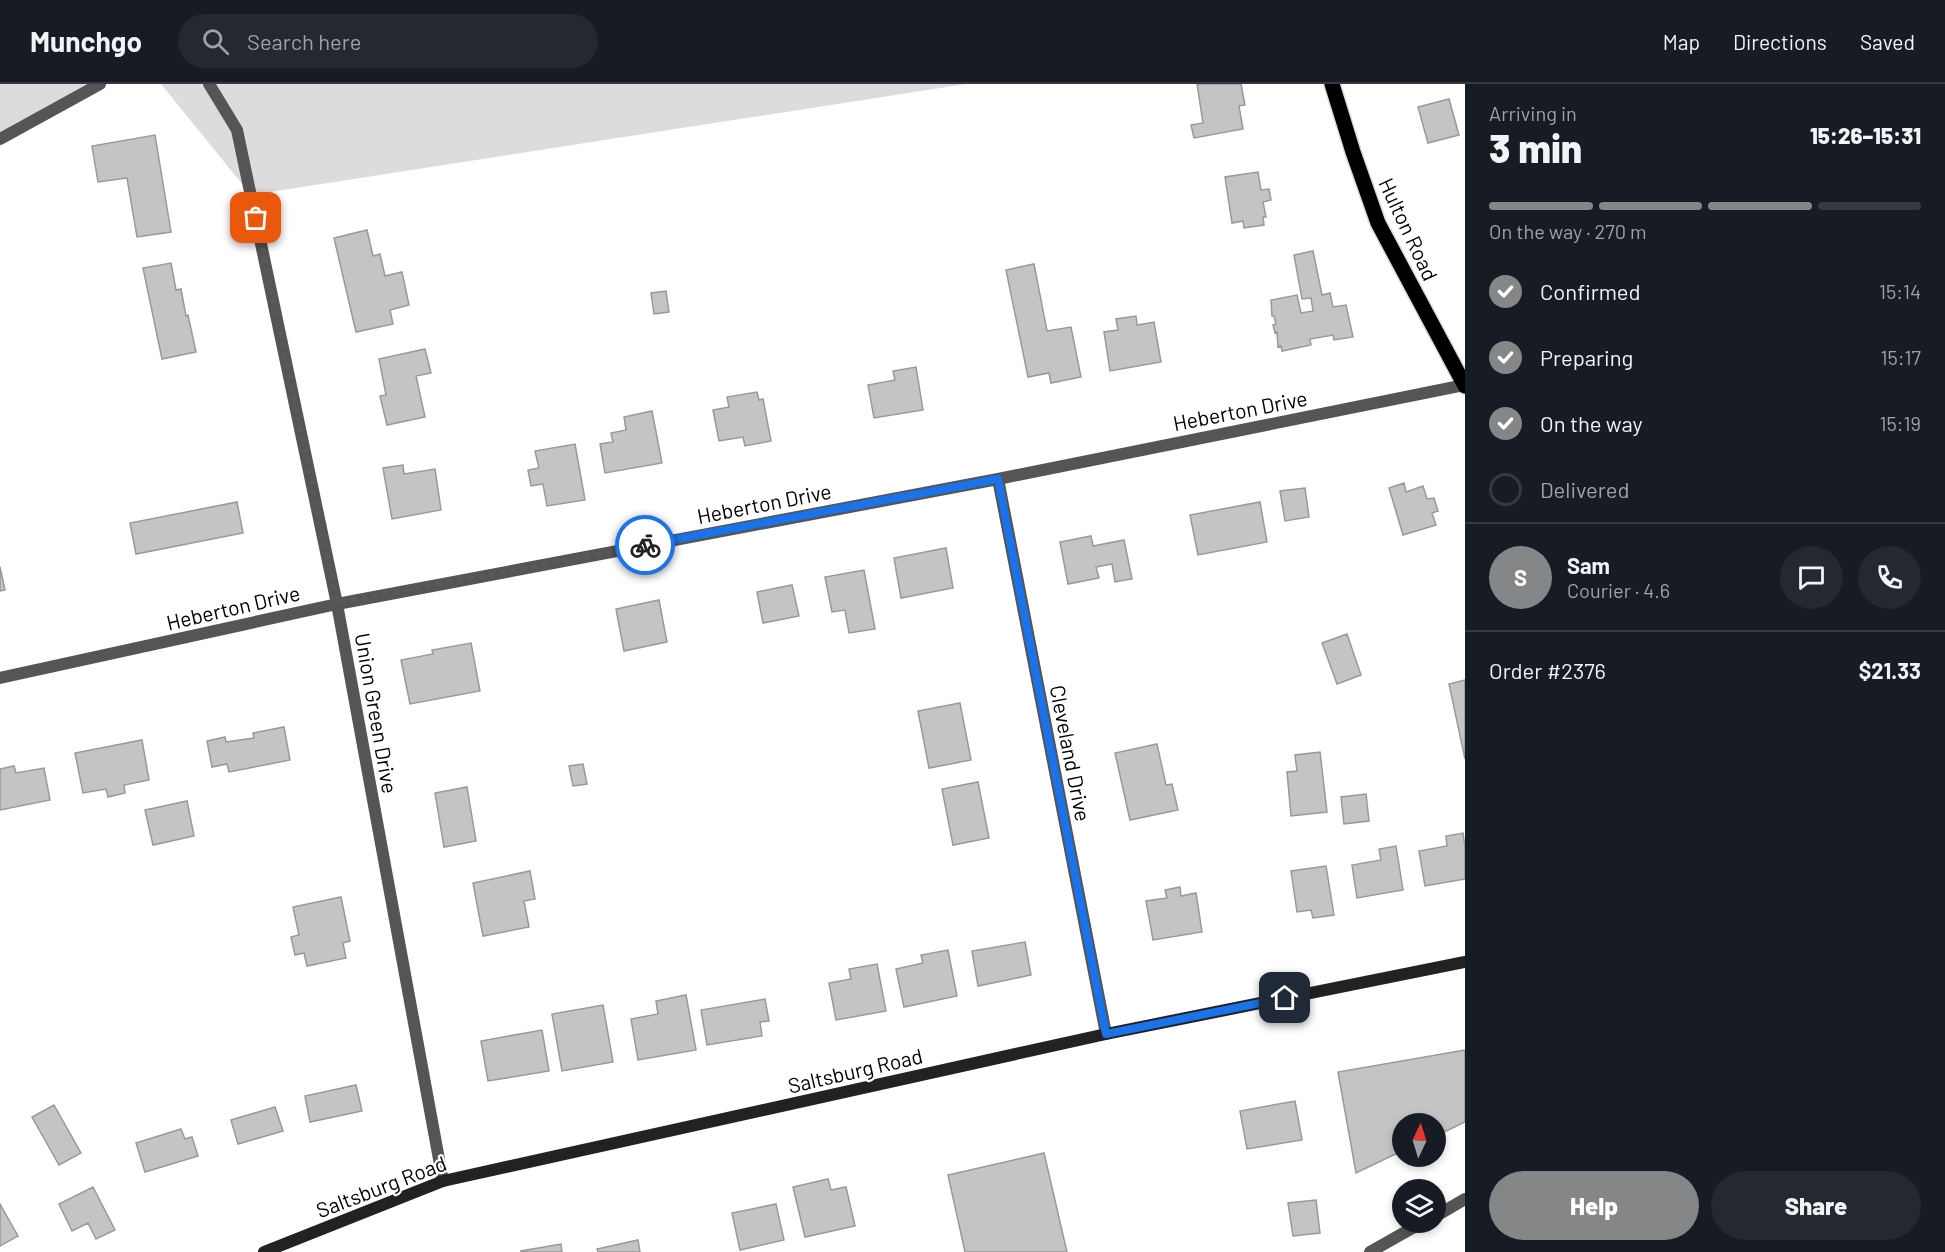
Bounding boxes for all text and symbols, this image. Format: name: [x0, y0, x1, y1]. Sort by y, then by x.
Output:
search box: [178, 14, 598, 68]
text: Munchgo: [30, 24, 142, 58]
icon: search: [199, 25, 232, 58]
text: Search here: [247, 28, 361, 54]
text: Map: [1663, 29, 1700, 54]
text: Directions: [1733, 29, 1827, 54]
text: Saved: [1860, 29, 1915, 54]
text: Arriving in: [1489, 101, 1577, 125]
text: 15:26–15:31: [1810, 122, 1921, 148]
text: 3 min: [1489, 124, 1582, 171]
street label: Hulton Road: [1374, 174, 1444, 284]
pin: [230, 192, 281, 243]
icon: bag: [239, 201, 272, 234]
text: On the way · 270 m: [1489, 219, 1647, 243]
icon: check: [1489, 275, 1522, 308]
text: Confirmed: [1540, 278, 1640, 304]
text: 15:14: [1879, 279, 1921, 303]
icon: check: [1489, 341, 1522, 374]
text: Preparing: [1540, 344, 1633, 370]
text: 15:17: [1880, 345, 1921, 369]
street label: Heberton Drive: [1171, 385, 1309, 435]
icon: check: [1489, 407, 1522, 440]
text: On the way: [1540, 410, 1643, 436]
text: 15:19: [1880, 411, 1921, 435]
text: Delivered: [1540, 476, 1629, 502]
street label: Heberton Drive: [695, 478, 833, 528]
courier: [615, 515, 675, 575]
icon: bike: [629, 529, 662, 562]
button: chat: [1780, 546, 1843, 609]
button: phone: [1858, 546, 1921, 609]
text: Sam: [1567, 552, 1610, 578]
text: S: [1514, 564, 1527, 590]
text: Courier · 4.6: [1567, 578, 1670, 602]
street label: Heberton Drive: [164, 579, 302, 635]
street label: Union Green Drive: [351, 631, 403, 795]
text: Order #2376: [1489, 657, 1606, 683]
text: $21.33: [1859, 657, 1921, 683]
street label: Cleveland Drive: [1046, 683, 1096, 823]
pin: [1259, 972, 1310, 1023]
icon: home: [1268, 981, 1301, 1014]
street label: Saltsburg Road: [785, 1042, 925, 1098]
north arrow: [1392, 1113, 1446, 1167]
map controls: [1392, 1113, 1446, 1233]
street label: Saltsburg Road: [312, 1150, 450, 1222]
button: Help: [1489, 1171, 1699, 1240]
button: Share: [1711, 1171, 1921, 1240]
button: layers: [1392, 1179, 1446, 1233]

